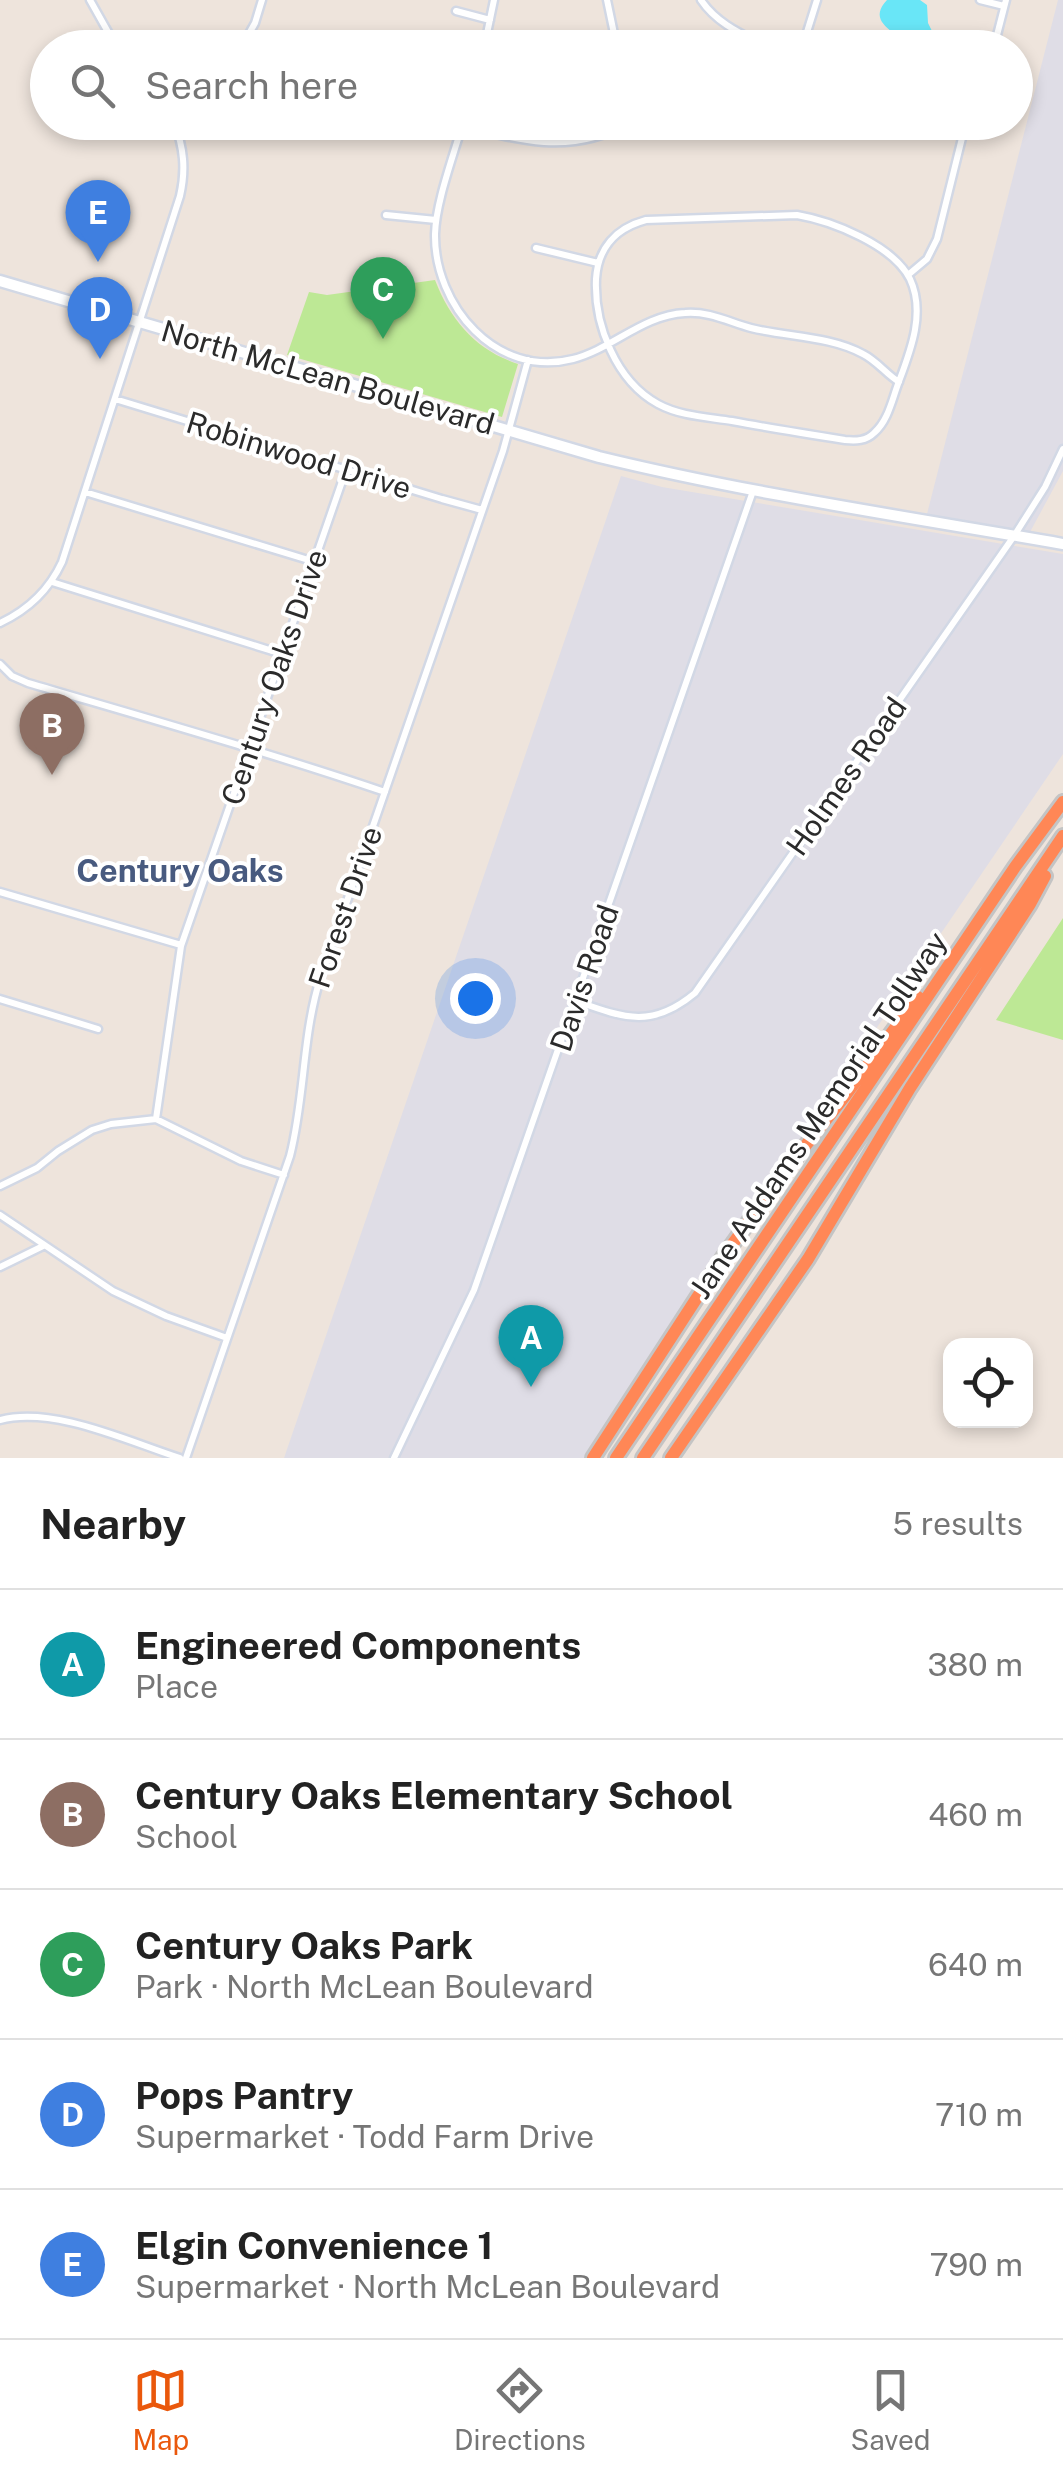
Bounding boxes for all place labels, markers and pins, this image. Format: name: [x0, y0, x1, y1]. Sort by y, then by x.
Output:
pin: E: [66, 180, 130, 262]
pin: C: [350, 256, 416, 339]
pin: D: [68, 276, 132, 359]
pin: B: [20, 692, 84, 775]
pin: A: [498, 1304, 564, 1387]

